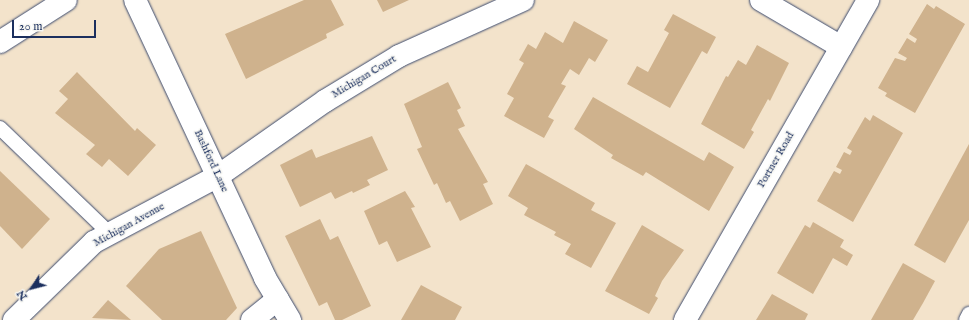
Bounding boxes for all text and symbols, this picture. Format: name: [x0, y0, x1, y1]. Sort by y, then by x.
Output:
scale bar: [14, 12, 98, 38]
text: 20 m: [19, 19, 42, 34]
street label: Michigan Court: [329, 53, 399, 101]
street label: Bashford Lane: [191, 128, 231, 194]
street label: Portner Road: [755, 130, 797, 190]
street label: Michigan Avenue: [91, 200, 167, 250]
north arrow: [12, 268, 52, 308]
text: N: [14, 287, 31, 303]

